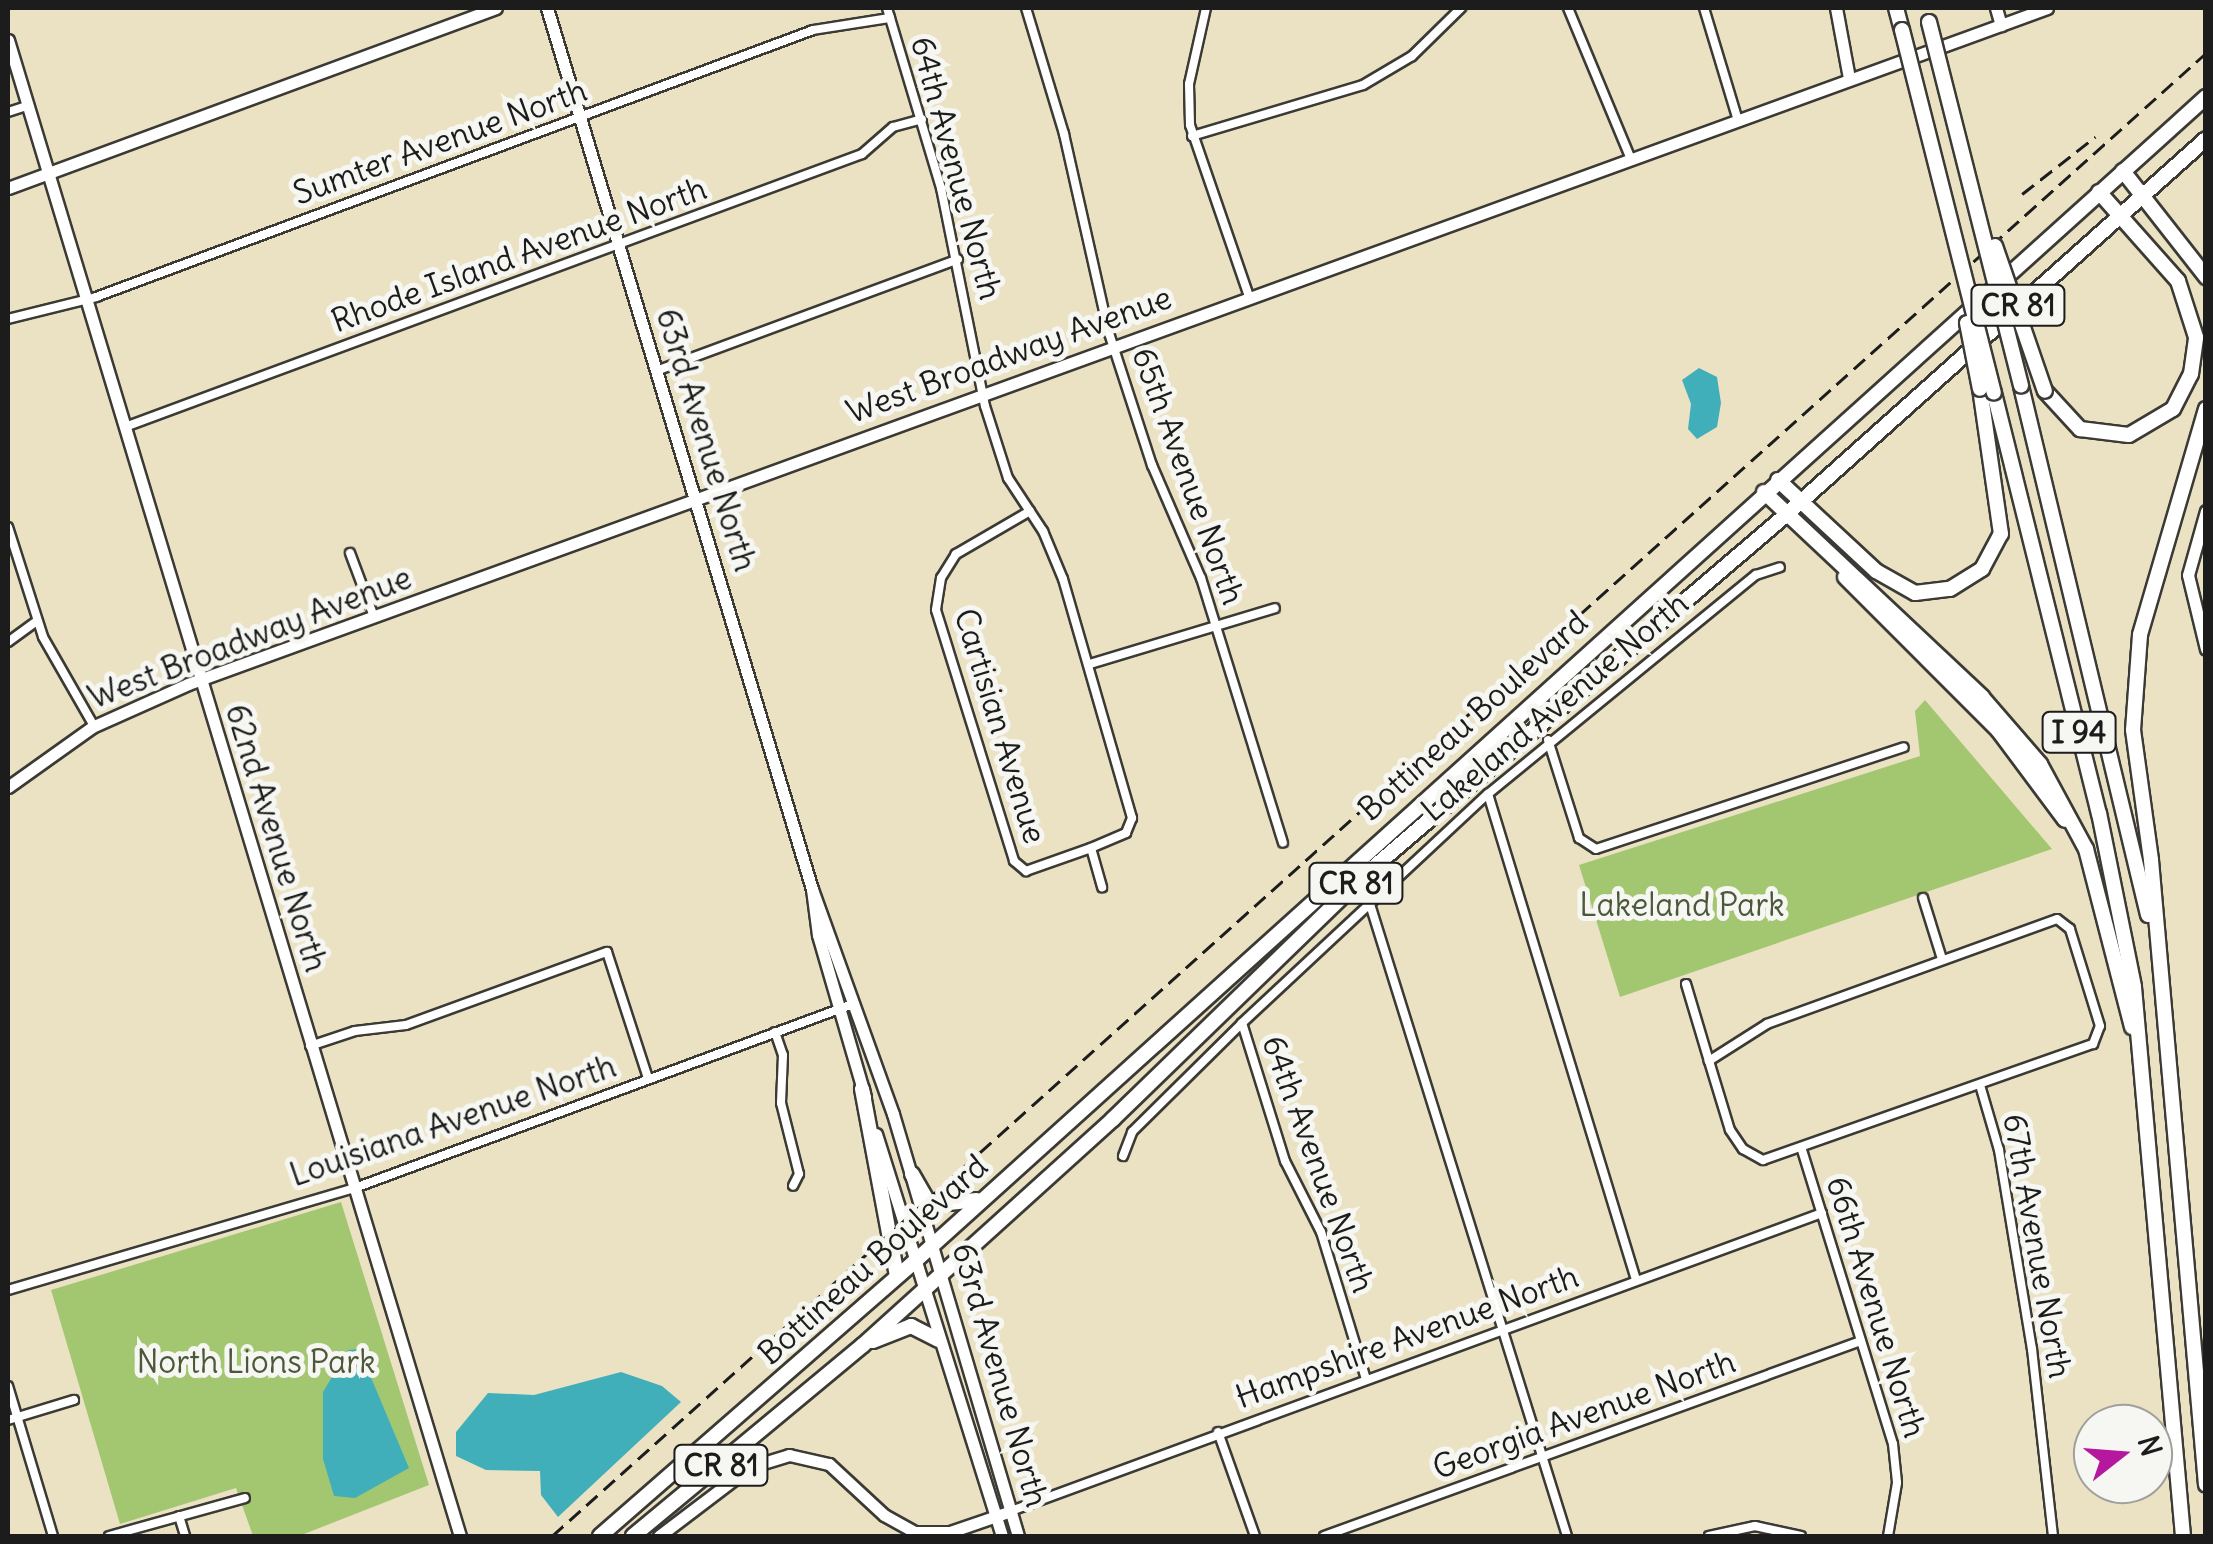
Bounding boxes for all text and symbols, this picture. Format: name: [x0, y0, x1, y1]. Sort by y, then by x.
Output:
street label: 64th Avenue North: [902, 32, 1010, 304]
street label: Sumter Avenue North: [288, 71, 592, 213]
street label: Rhode Island Avenue North: [326, 169, 712, 341]
street label: West Broadway Avenue: [841, 278, 1177, 432]
road number: CR 81: [1968, 280, 2068, 330]
street label: 63rd Avenue North: [648, 304, 764, 576]
street label: 65th Avenue North: [1124, 342, 1252, 610]
street label: West Broadway Avenue: [83, 559, 417, 717]
street label: Lakeland Avenue North: [1414, 584, 1696, 830]
street label: Bottineau Boulevard: [1351, 603, 1595, 829]
street label: Cartisian Avenue: [946, 604, 1054, 848]
street label: 62nd Avenue North: [217, 699, 335, 977]
road number: I 94: [2042, 707, 2116, 757]
road number: CR 81: [1306, 858, 1406, 908]
park label: Lakeland Park: [1579, 886, 1785, 924]
street label: 64th Avenue North: [1254, 1030, 1382, 1298]
street label: Louisiana Avenue North: [285, 1047, 621, 1195]
street label: 67th Avenue North: [1995, 1111, 2079, 1381]
street label: Bottineau Boulevard: [751, 1147, 995, 1373]
street label: 66th Avenue North: [1818, 1172, 1934, 1442]
street label: 63rd Avenue North: [944, 1239, 1056, 1511]
street label: Hampshire Avenue North: [1230, 1257, 1584, 1417]
street label: Georgia Avenue North: [1428, 1342, 1740, 1488]
park label: North Lions Park: [136, 1343, 376, 1381]
north arrow: [2073, 1404, 2173, 1504]
text: N: [2130, 1431, 2170, 1460]
road number: CR 81: [671, 1440, 771, 1490]

